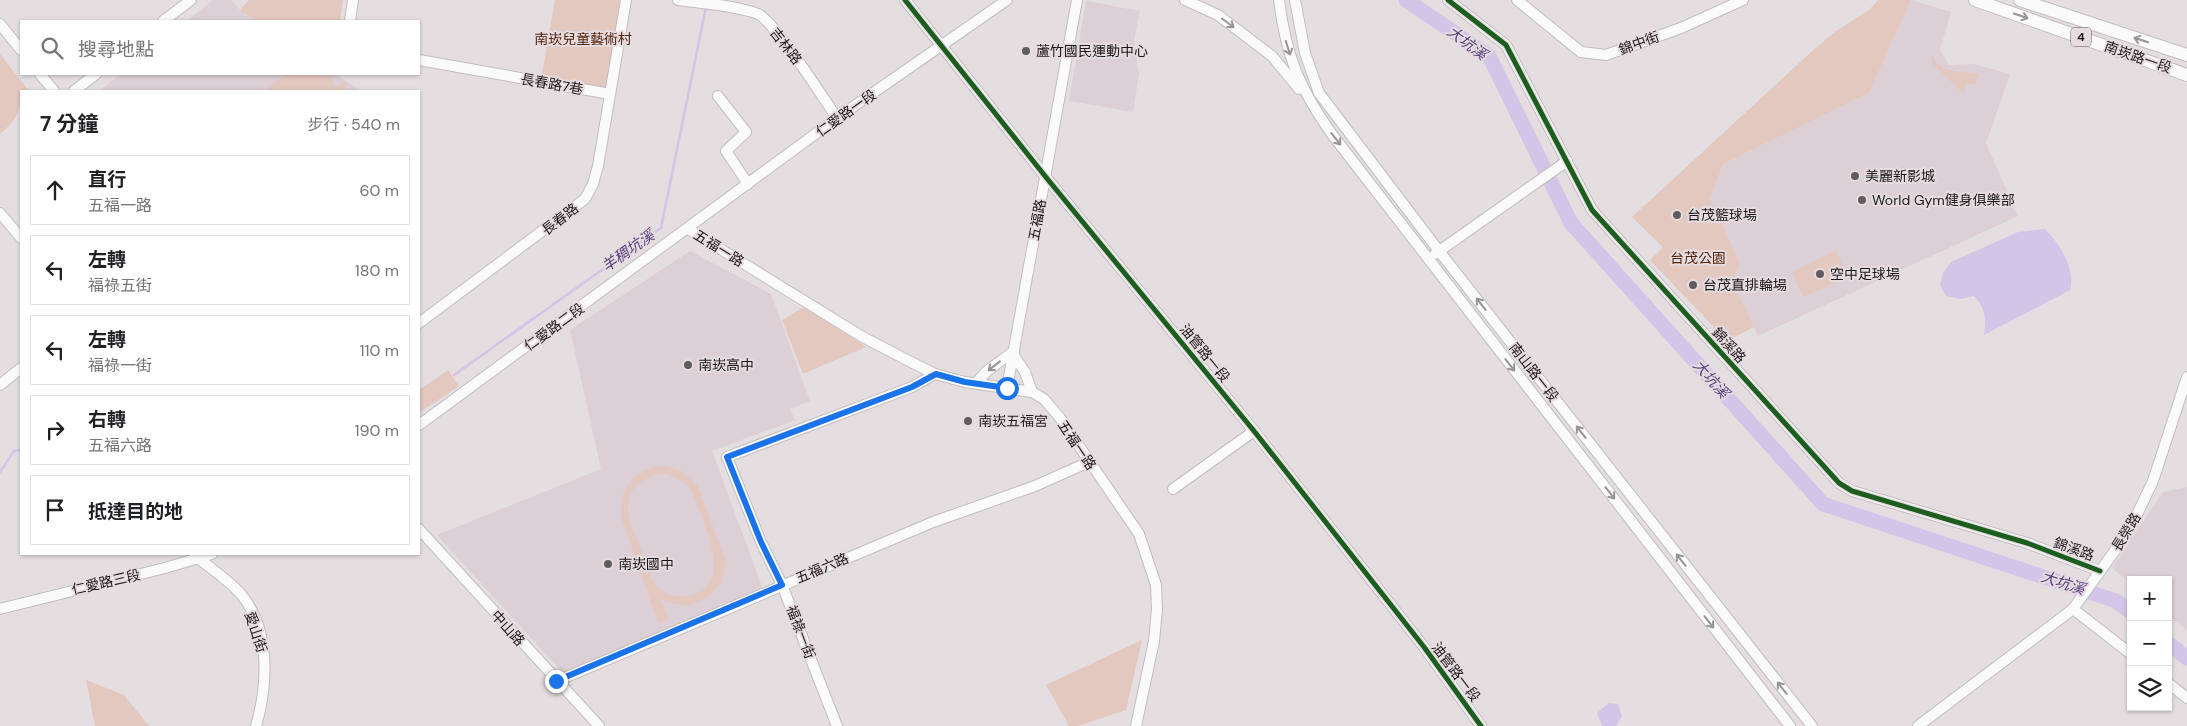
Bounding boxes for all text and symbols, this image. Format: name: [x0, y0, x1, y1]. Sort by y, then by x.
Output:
one-way arrow: [2013, 12, 2028, 21]
one-way arrow: [1221, 17, 1234, 28]
search box: [20, 20, 420, 75]
water label: 大坑溪: [1443, 21, 1493, 66]
street label: 吉林路: [766, 24, 806, 68]
street label: 錦中街: [1616, 27, 1662, 59]
road number: 4: [2071, 28, 2091, 46]
park label: 南崁兒童藝術村: [534, 30, 632, 48]
icon: search: [38, 34, 66, 62]
one-way arrow: [2133, 34, 2149, 44]
text: 搜尋地點: [78, 37, 154, 62]
street label: 南崁路一段: [2102, 37, 2174, 77]
one-way arrow: [1283, 40, 1293, 56]
place label: 蘆竹國民運動中心: [1036, 42, 1148, 60]
marker: 蘆竹國民運動中心: [1020, 45, 1032, 57]
street label: 長春路7巷: [519, 70, 585, 98]
street label: 仁愛路一段: [812, 86, 880, 140]
text: 7 分鐘: [40, 110, 98, 138]
text: 步行 · 540 m: [307, 114, 400, 135]
one-way arrow: [1331, 132, 1341, 146]
text: 直行: [88, 167, 126, 192]
place label: 美麗新影城: [1865, 167, 1935, 185]
marker: 美麗新影城: [1849, 170, 1861, 182]
icon: ahead: [41, 176, 69, 204]
text: 60 m: [359, 180, 399, 201]
place label: World Gym健身俱樂部: [1872, 191, 2015, 209]
marker: World Gym健身俱樂部: [1856, 194, 1868, 206]
text: 五福一路: [88, 195, 152, 216]
street label: 五福路: [1024, 198, 1050, 242]
street label: 長春路: [538, 199, 582, 239]
place label: 台茂籃球場: [1687, 206, 1757, 224]
marker: 台茂籃球場: [1671, 209, 1683, 221]
water label: 羊稠坑溪: [598, 224, 660, 276]
street label: 五福一路: [690, 226, 748, 270]
text: 左轉: [88, 247, 126, 272]
park label: 台茂公園: [1670, 249, 1726, 267]
icon: left: [41, 256, 69, 284]
text: 180 m: [355, 260, 399, 281]
place label: 空中足球場: [1830, 265, 1900, 283]
marker: 空中足球場: [1814, 268, 1826, 280]
text: 福祿五街: [88, 275, 152, 296]
place label: 台茂直排輪場: [1703, 276, 1787, 294]
marker: 台茂直排輪場: [1687, 279, 1699, 291]
one-way arrow: [1475, 298, 1486, 311]
street label: 仁愛路二段: [520, 299, 588, 355]
street label: 油管路一段: [1176, 320, 1234, 386]
street label: 錦溪路: [1708, 323, 1750, 367]
text: 左轉: [88, 327, 126, 352]
icon: left: [41, 336, 69, 364]
street label: 南山路一段: [1505, 339, 1563, 405]
text: 110 m: [360, 340, 399, 361]
text: 福祿一街: [88, 355, 152, 376]
place label: 南崁高中: [698, 356, 754, 374]
water label: 大坑溪: [1689, 356, 1735, 404]
one-way arrow: [1505, 358, 1516, 371]
marker: 南崁高中: [682, 359, 694, 371]
one-way arrow: [988, 360, 1001, 371]
route start: [996, 377, 1019, 400]
text: 右轉: [88, 407, 126, 432]
place label: 南崁五福宮: [978, 412, 1048, 430]
marker: 南崁五福宮: [962, 415, 974, 427]
icon: right: [41, 416, 69, 444]
street label: 五福一路: [1054, 417, 1100, 473]
text: 190 m: [355, 420, 399, 441]
one-way arrow: [1576, 425, 1586, 439]
text: 五福六路: [88, 435, 152, 456]
one-way arrow: [1605, 486, 1615, 500]
icon: arrive: [41, 496, 69, 524]
text: 抵達目的地: [88, 499, 183, 524]
street label: 長榮路: [2107, 509, 2145, 555]
street label: 錦溪路: [2051, 533, 2097, 565]
street label: 五福六路: [793, 549, 851, 587]
one-way arrow: [1676, 554, 1687, 567]
place label: 南崁國中: [618, 555, 674, 573]
marker: 南崁國中: [602, 558, 614, 570]
street label: 仁愛路三段: [70, 565, 142, 599]
water label: 大坑溪: [2039, 567, 2089, 600]
map controls: [2127, 576, 2172, 711]
button: +: [2127, 576, 2172, 621]
street label: 福祿一街: [783, 603, 819, 661]
street label: 中山路: [487, 606, 529, 650]
street label: 愛山街: [241, 609, 271, 655]
one-way arrow: [1704, 615, 1715, 628]
button: −: [2127, 621, 2172, 666]
street label: 油管路一段: [1428, 639, 1484, 705]
button: layers: [2127, 666, 2172, 711]
route end: [545, 670, 568, 693]
one-way arrow: [1776, 682, 1787, 695]

